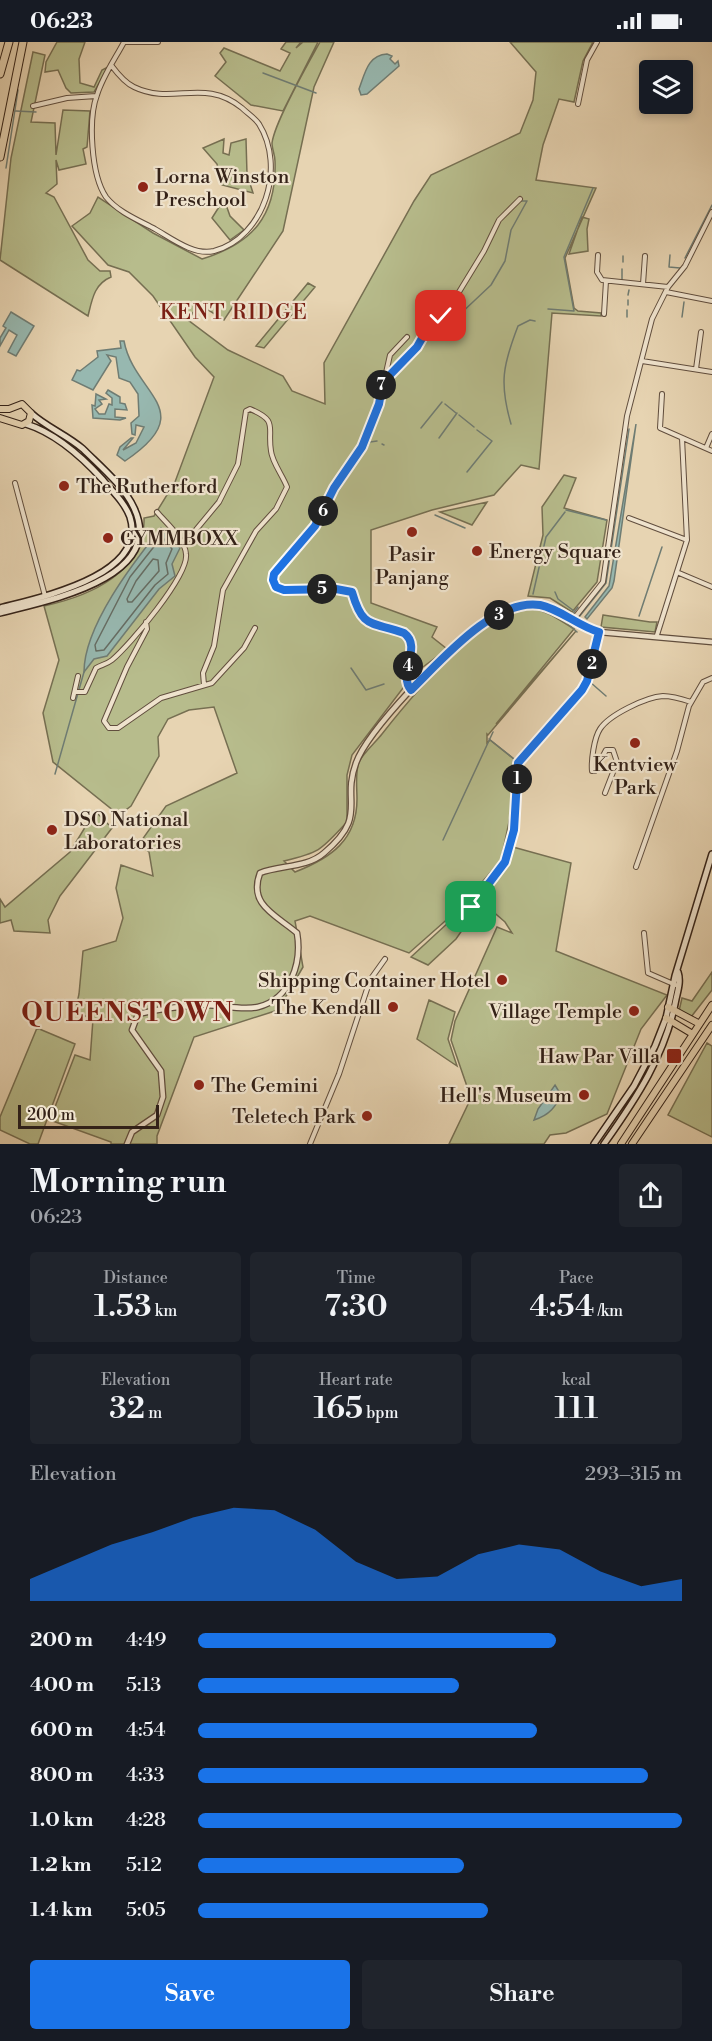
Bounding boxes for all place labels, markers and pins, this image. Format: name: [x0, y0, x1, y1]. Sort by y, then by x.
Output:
place label: Lorna Winston Preschool: [155, 165, 290, 213]
marker: Lorna Winston Preschool: [136, 180, 150, 194]
pin: [415, 290, 466, 341]
pin: 7: [366, 370, 396, 400]
place label: The Rutherford: [76, 475, 218, 500]
marker: The Rutherford: [57, 479, 71, 493]
pin: 6: [308, 496, 338, 526]
marker: Pasir Panjang: [405, 525, 419, 539]
place label: GYMMBOXX: [120, 527, 238, 552]
marker: GYMMBOXX: [101, 531, 115, 545]
place label: Energy Square: [489, 540, 621, 565]
place label: Pasir Panjang: [375, 543, 449, 591]
marker: Energy Square: [470, 544, 484, 558]
pin: 5: [307, 574, 337, 604]
pin: 3: [484, 600, 514, 630]
pin: 2: [577, 649, 607, 679]
pin: 4: [393, 651, 423, 681]
marker: Kentview Park: [628, 736, 642, 750]
place label: Kentview Park: [593, 753, 678, 801]
pin: 1: [502, 764, 532, 794]
place label: DSO National Laboratories: [64, 808, 188, 856]
marker: DSO National Laboratories: [45, 823, 59, 837]
pin: [445, 881, 496, 932]
place label: Shipping Container Hotel: [258, 969, 490, 994]
marker: Shipping Container Hotel: [495, 973, 509, 987]
place label: The Kendall: [271, 996, 381, 1021]
marker: The Kendall: [386, 1000, 400, 1014]
place label: Village Temple: [488, 1000, 622, 1025]
marker: Village Temple: [627, 1004, 641, 1018]
place label: Haw Par Villa: [539, 1045, 661, 1070]
marker: Haw Par Villa: [665, 1047, 683, 1065]
place label: The Gemini: [211, 1074, 319, 1099]
marker: The Gemini: [192, 1078, 206, 1092]
place label: Hell's Museum: [440, 1084, 572, 1109]
marker: Hell's Museum: [577, 1088, 591, 1102]
place label: Teletech Park: [232, 1105, 357, 1130]
marker: Teletech Park: [360, 1109, 374, 1123]

